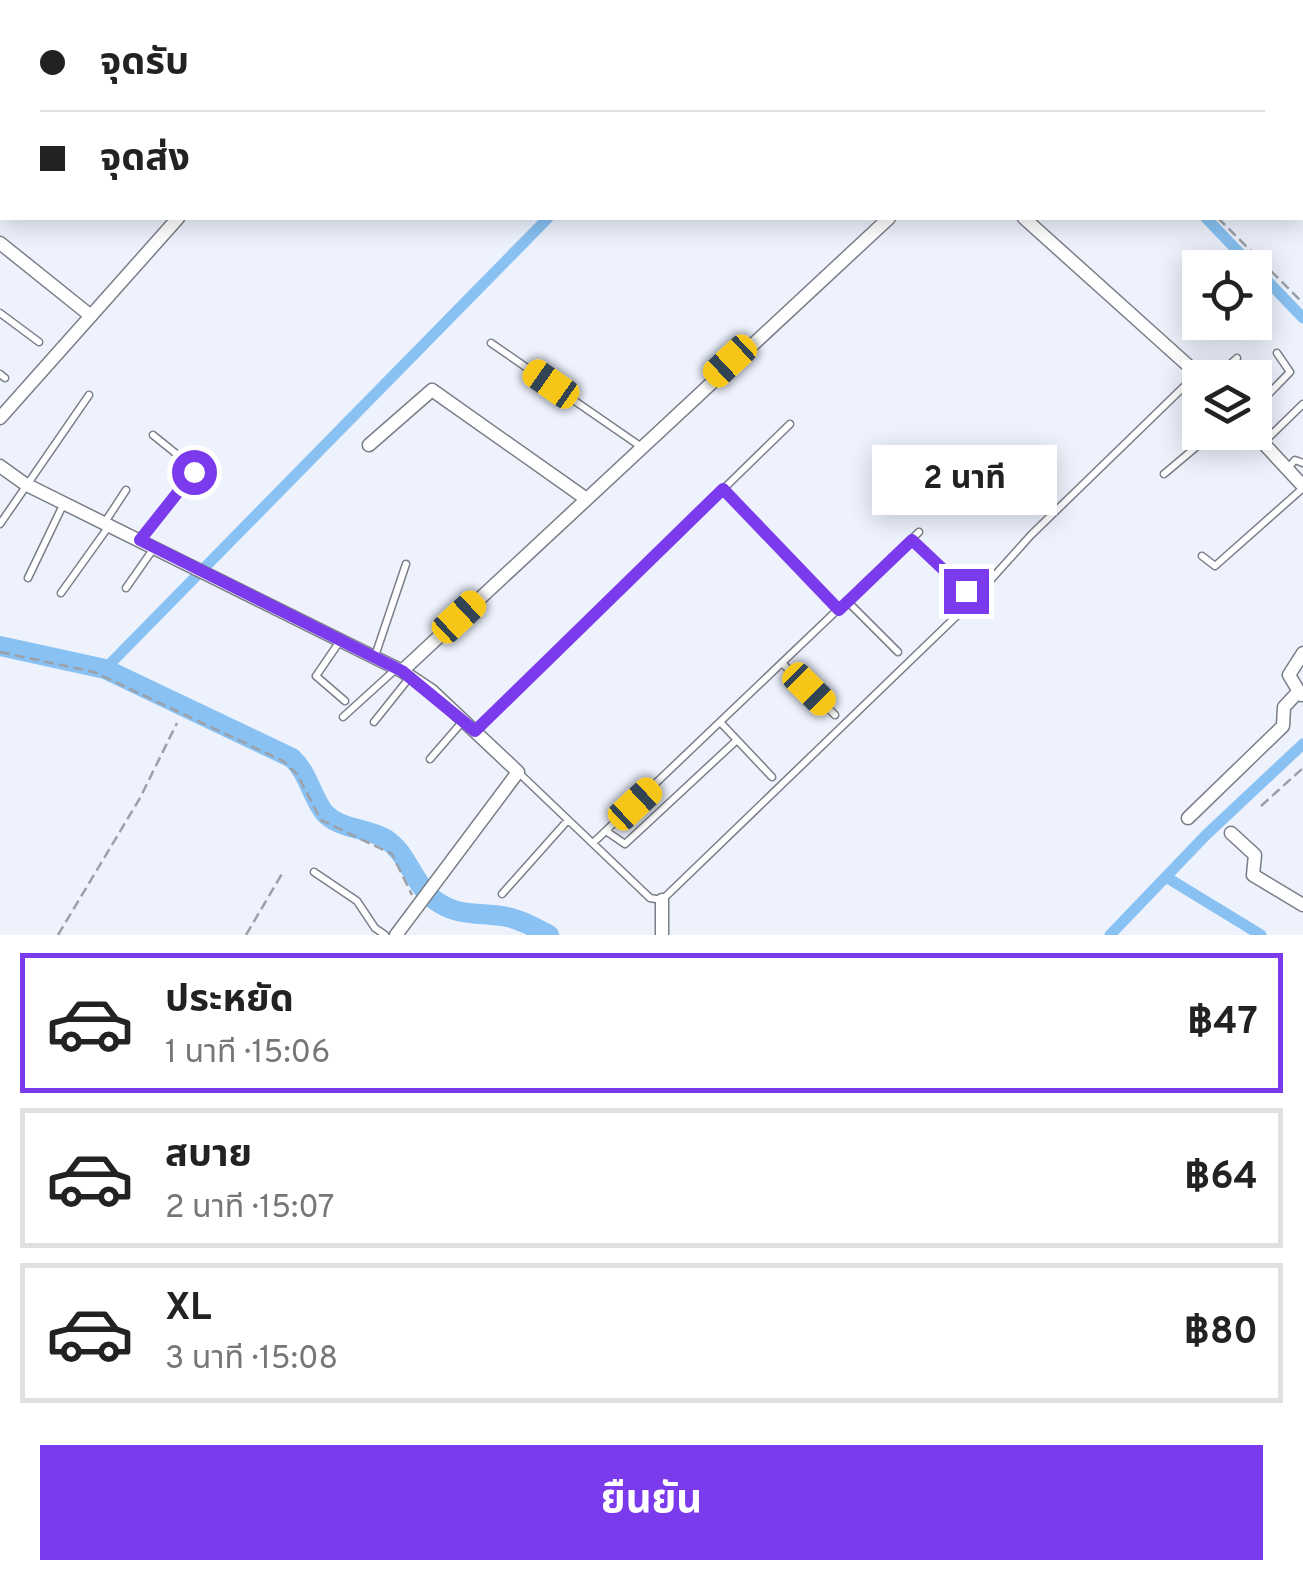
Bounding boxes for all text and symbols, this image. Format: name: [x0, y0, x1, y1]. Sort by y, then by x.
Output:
text: จุดรับ: [100, 40, 189, 89]
text: จุดส่ง: [100, 136, 190, 185]
map controls: [1182, 250, 1272, 450]
button: locate: [1182, 250, 1272, 340]
car: [698, 330, 762, 392]
car: [518, 355, 584, 413]
button: layers: [1182, 360, 1272, 450]
callout: 2 นาที: [874, 446, 1058, 516]
route start: [172, 450, 217, 495]
text: 2 นาที: [923, 460, 1006, 500]
route end: [944, 569, 989, 614]
car: [427, 586, 491, 648]
car: [777, 657, 841, 721]
car: [603, 773, 667, 835]
text: ประหยัด: [165, 977, 294, 1026]
icon: car: [45, 978, 135, 1068]
text: ฿47: [1187, 999, 1258, 1048]
text: 1 นาที · 15:06: [165, 1034, 330, 1074]
text: สบาย: [165, 1132, 252, 1181]
icon: car: [45, 1133, 135, 1223]
text: ฿64: [1184, 1154, 1258, 1203]
text: 2 นาที · 15:07: [165, 1189, 335, 1229]
text: XL: [165, 1285, 212, 1334]
icon: car: [45, 1288, 135, 1378]
text: ฿80: [1183, 1309, 1258, 1358]
text: 3 นาที · 15:08: [165, 1340, 338, 1380]
button: ยืนยัน: [40, 1445, 1263, 1560]

